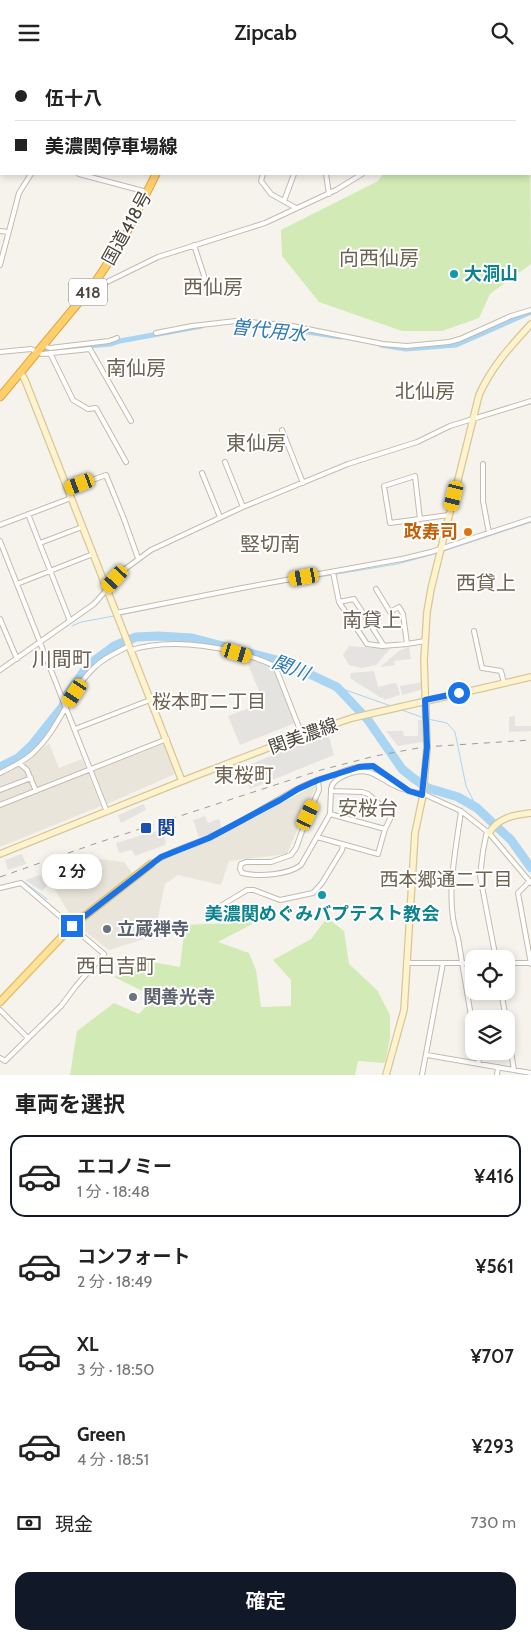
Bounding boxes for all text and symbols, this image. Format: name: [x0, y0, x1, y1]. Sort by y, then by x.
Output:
icon: menu: [15, 19, 43, 47]
text: Zipcab: [234, 19, 297, 46]
icon: search: [488, 19, 516, 47]
text: 伍十八: [45, 87, 102, 110]
text: 美濃関停車場線: [45, 135, 178, 158]
street label: 国道418号: [98, 187, 156, 269]
district label: 向西仙房: [339, 246, 419, 270]
place label: 大洞山: [464, 263, 518, 285]
marker: 大洞山: [448, 268, 460, 280]
district label: 西仙房: [183, 275, 243, 299]
road number: 418: [69, 278, 107, 305]
water label: 曽代用水: [230, 315, 310, 346]
district label: 南仙房: [106, 356, 166, 380]
district label: 北仙房: [395, 379, 455, 403]
district label: 東仙房: [226, 431, 286, 455]
car: [63, 472, 96, 496]
car: [443, 480, 464, 512]
place label: 政寿司: [404, 521, 458, 543]
marker: 政寿司: [462, 526, 474, 538]
district label: 竪切南: [240, 532, 300, 556]
car: [99, 563, 130, 595]
car: [287, 567, 320, 587]
district label: 西貸上: [456, 571, 516, 595]
district label: 南貸上: [342, 608, 402, 632]
car: [220, 641, 253, 665]
district label: 川間町: [32, 647, 92, 671]
water label: 関川: [269, 650, 315, 686]
car: [60, 676, 89, 710]
route start: [448, 682, 470, 704]
district label: 桜本町二丁目: [152, 690, 266, 713]
street label: 関美濃線: [265, 713, 341, 759]
district label: 東桜町: [214, 763, 274, 787]
district label: 安桜台: [338, 796, 398, 820]
car: [294, 798, 321, 832]
place label: 関: [157, 817, 175, 839]
marker: 関: [139, 821, 153, 835]
callout: 2 分: [42, 853, 102, 889]
text: 2 分: [58, 862, 86, 881]
district label: 西本郷通二丁目: [379, 868, 513, 891]
marker: 美濃関めぐみバプテスト教会: [316, 889, 328, 901]
place label: 美濃関めぐみバプテスト教会: [205, 903, 439, 925]
route end: [61, 915, 83, 937]
place label: 立蔵禅寺: [117, 918, 189, 940]
marker: 立蔵禅寺: [101, 923, 113, 935]
map controls: [465, 950, 515, 1060]
button: locate: [465, 950, 515, 1000]
district label: 西日吉町: [76, 954, 156, 978]
place label: 関善光寺: [143, 986, 215, 1008]
marker: 関善光寺: [127, 991, 139, 1003]
button: layers: [465, 1010, 515, 1060]
text: 車両を選択: [15, 1091, 125, 1118]
icon: car: [17, 1154, 62, 1199]
text: エコノミー: [77, 1155, 172, 1178]
text: ¥416: [474, 1165, 514, 1188]
text: 1 分 · 18:48: [77, 1182, 150, 1201]
icon: car: [17, 1244, 62, 1289]
text: コンフォート: [77, 1245, 190, 1268]
text: ¥561: [475, 1255, 514, 1278]
text: 2 分 · 18:49: [77, 1272, 153, 1291]
text: XL: [77, 1333, 98, 1356]
icon: car: [17, 1334, 62, 1379]
text: ¥707: [470, 1345, 514, 1368]
text: 3 分 · 18:50: [77, 1360, 154, 1379]
text: Green: [77, 1423, 126, 1446]
icon: car: [17, 1424, 62, 1469]
text: ¥293: [472, 1435, 514, 1458]
text: 4 分 · 18:51: [77, 1450, 149, 1469]
icon: cash: [15, 1509, 43, 1537]
text: 現金: [55, 1513, 93, 1536]
text: 730 m: [470, 1513, 516, 1532]
button: 確定: [15, 1572, 516, 1630]

